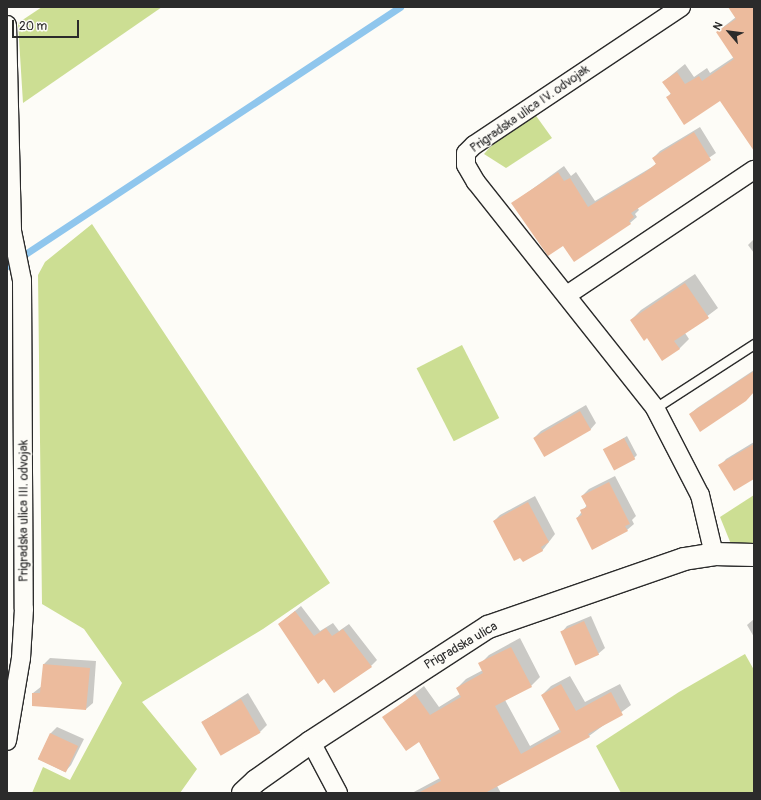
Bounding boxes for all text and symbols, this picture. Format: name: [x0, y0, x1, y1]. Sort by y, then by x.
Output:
scale bar: [14, 12, 81, 38]
north arrow: [709, 12, 749, 52]
text: 20 m: [19, 19, 47, 34]
text: N: [710, 20, 725, 32]
street label: Prigradska ulica IV. odvojak: [467, 62, 593, 156]
street label: Prigradska ulica III. odvojak: [16, 440, 32, 582]
street label: Prigradska ulica: [422, 619, 500, 673]

